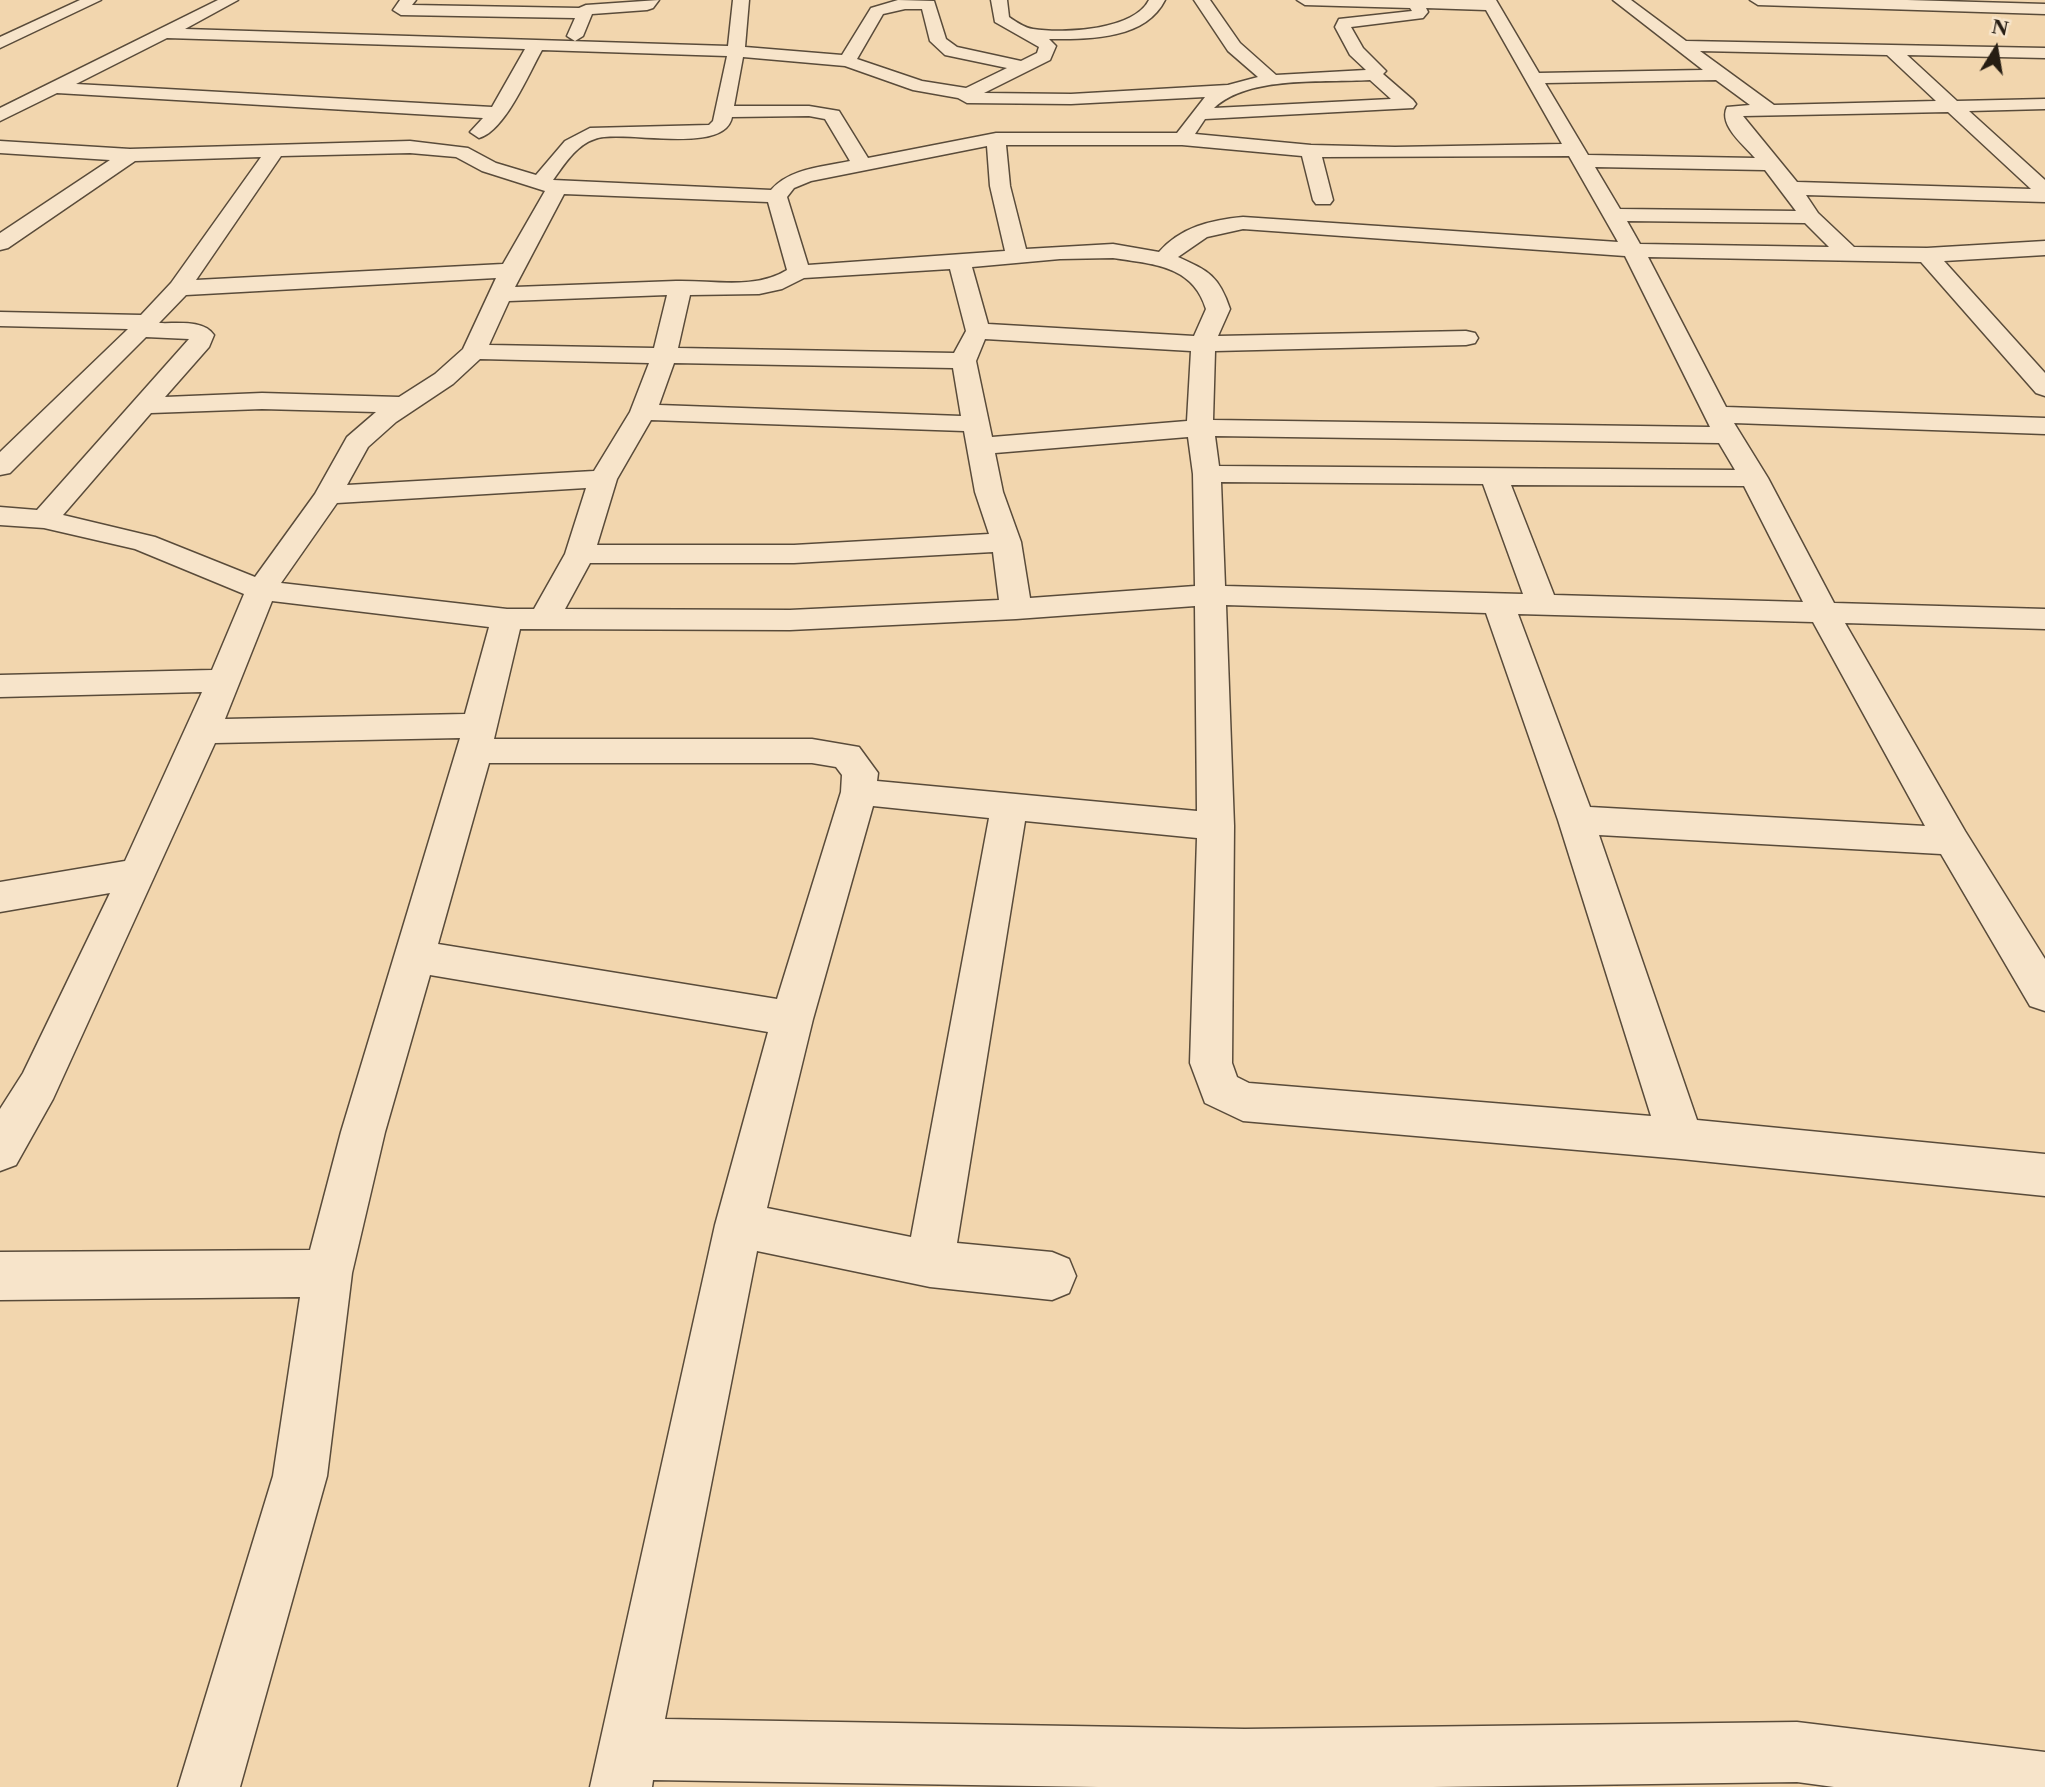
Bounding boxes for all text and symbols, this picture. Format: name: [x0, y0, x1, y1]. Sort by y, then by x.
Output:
north arrow: [1961, 14, 2031, 84]
text: N: [1990, 15, 2010, 41]

